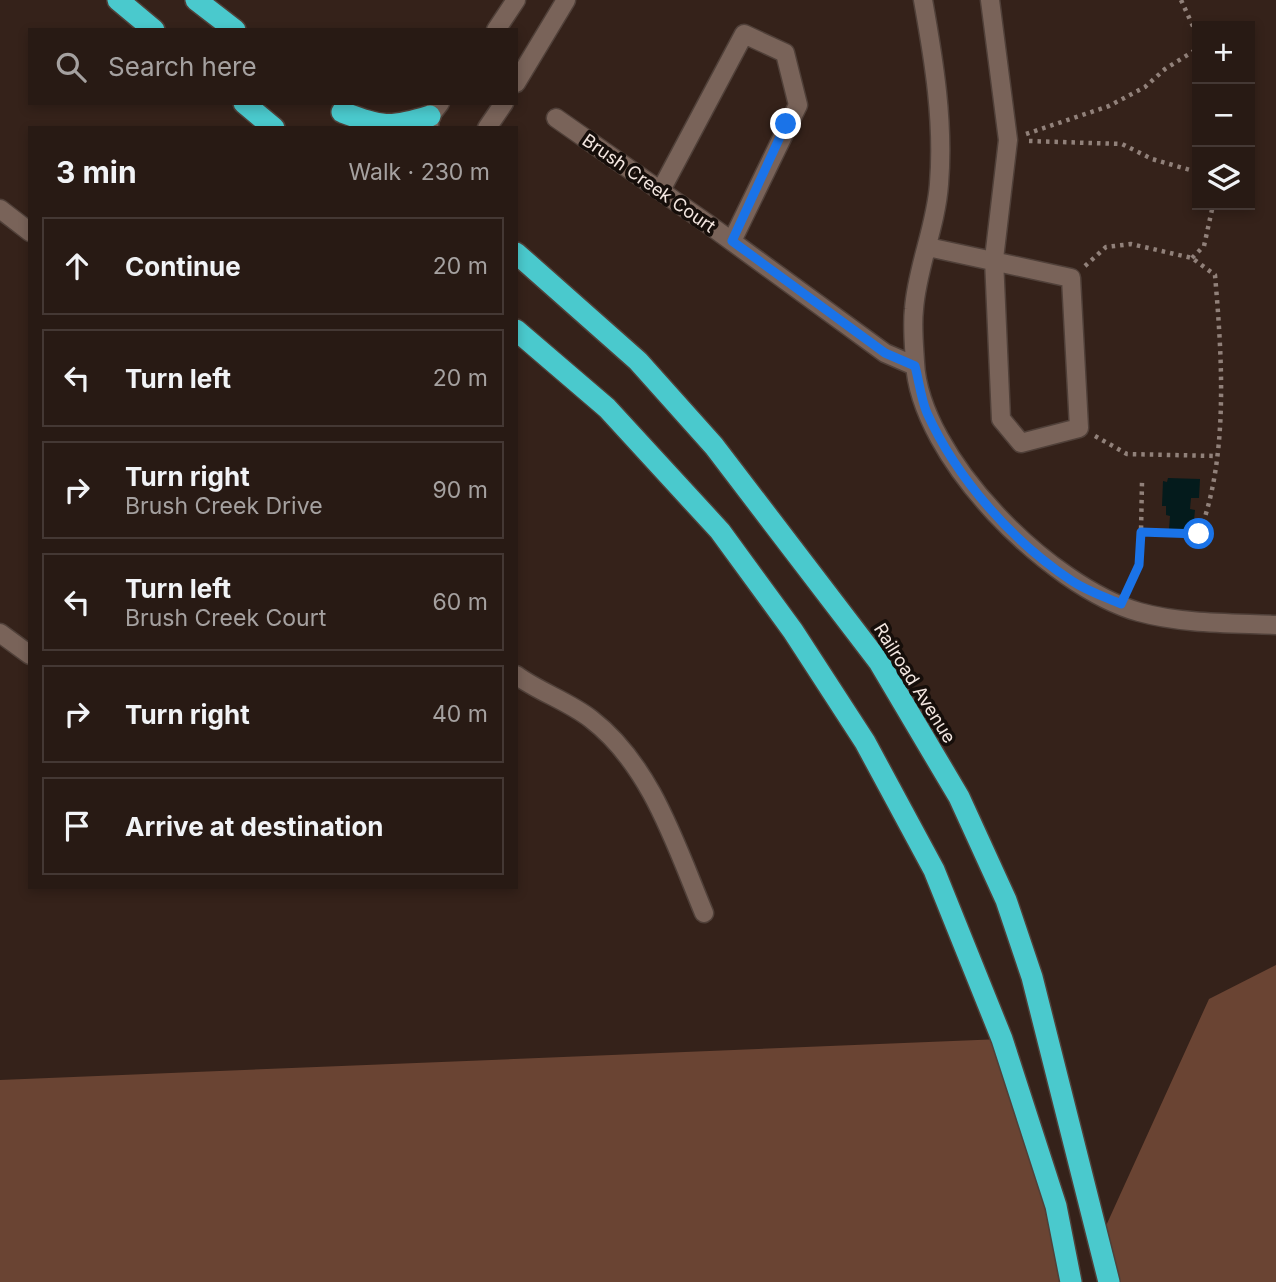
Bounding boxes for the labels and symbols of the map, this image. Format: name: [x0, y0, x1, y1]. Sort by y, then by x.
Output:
route end: [770, 108, 801, 139]
street label: Brush Creek Court: [578, 129, 720, 237]
route start: [1183, 518, 1214, 549]
street label: Railroad Avenue: [870, 619, 960, 747]

